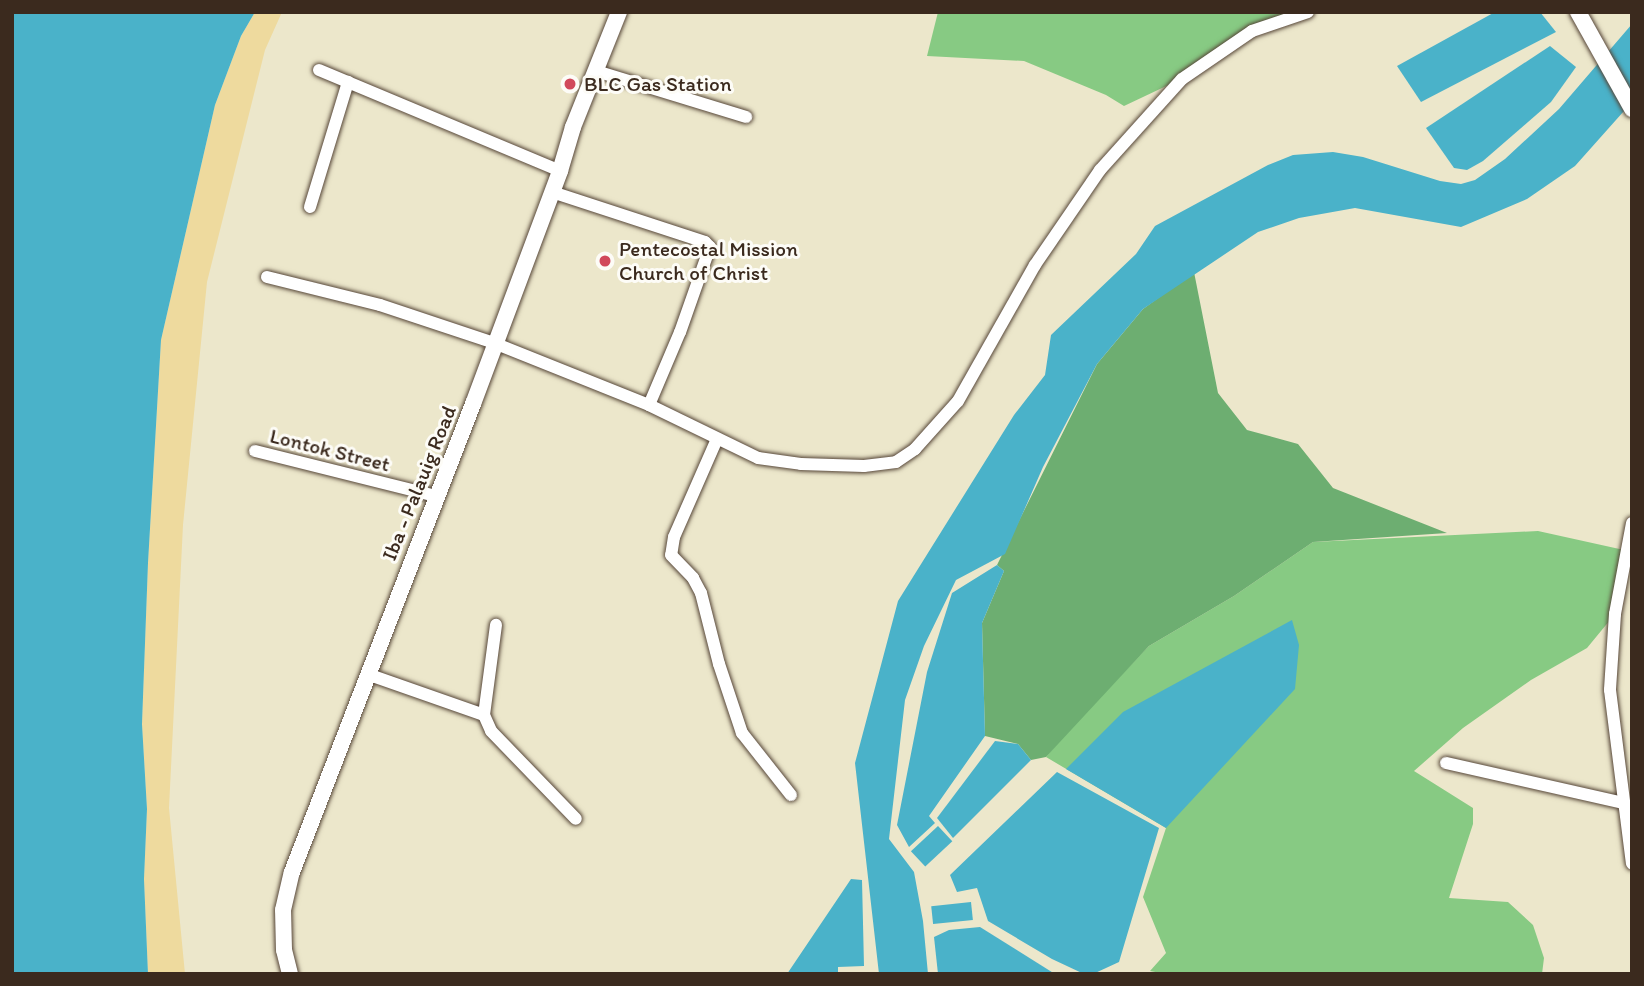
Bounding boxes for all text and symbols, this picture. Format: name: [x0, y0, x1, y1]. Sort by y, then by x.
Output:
place label: BLC Gas Station: [584, 71, 732, 97]
marker: BLC Gas Station: [562, 76, 578, 92]
place label: Pentecostal Mission Church of Christ: [619, 236, 798, 286]
marker: Pentecostal Mission Church of Christ: [597, 253, 613, 269]
street label: Iba - Palauig Road: [377, 402, 461, 564]
street label: Lontok Street: [267, 423, 393, 477]

